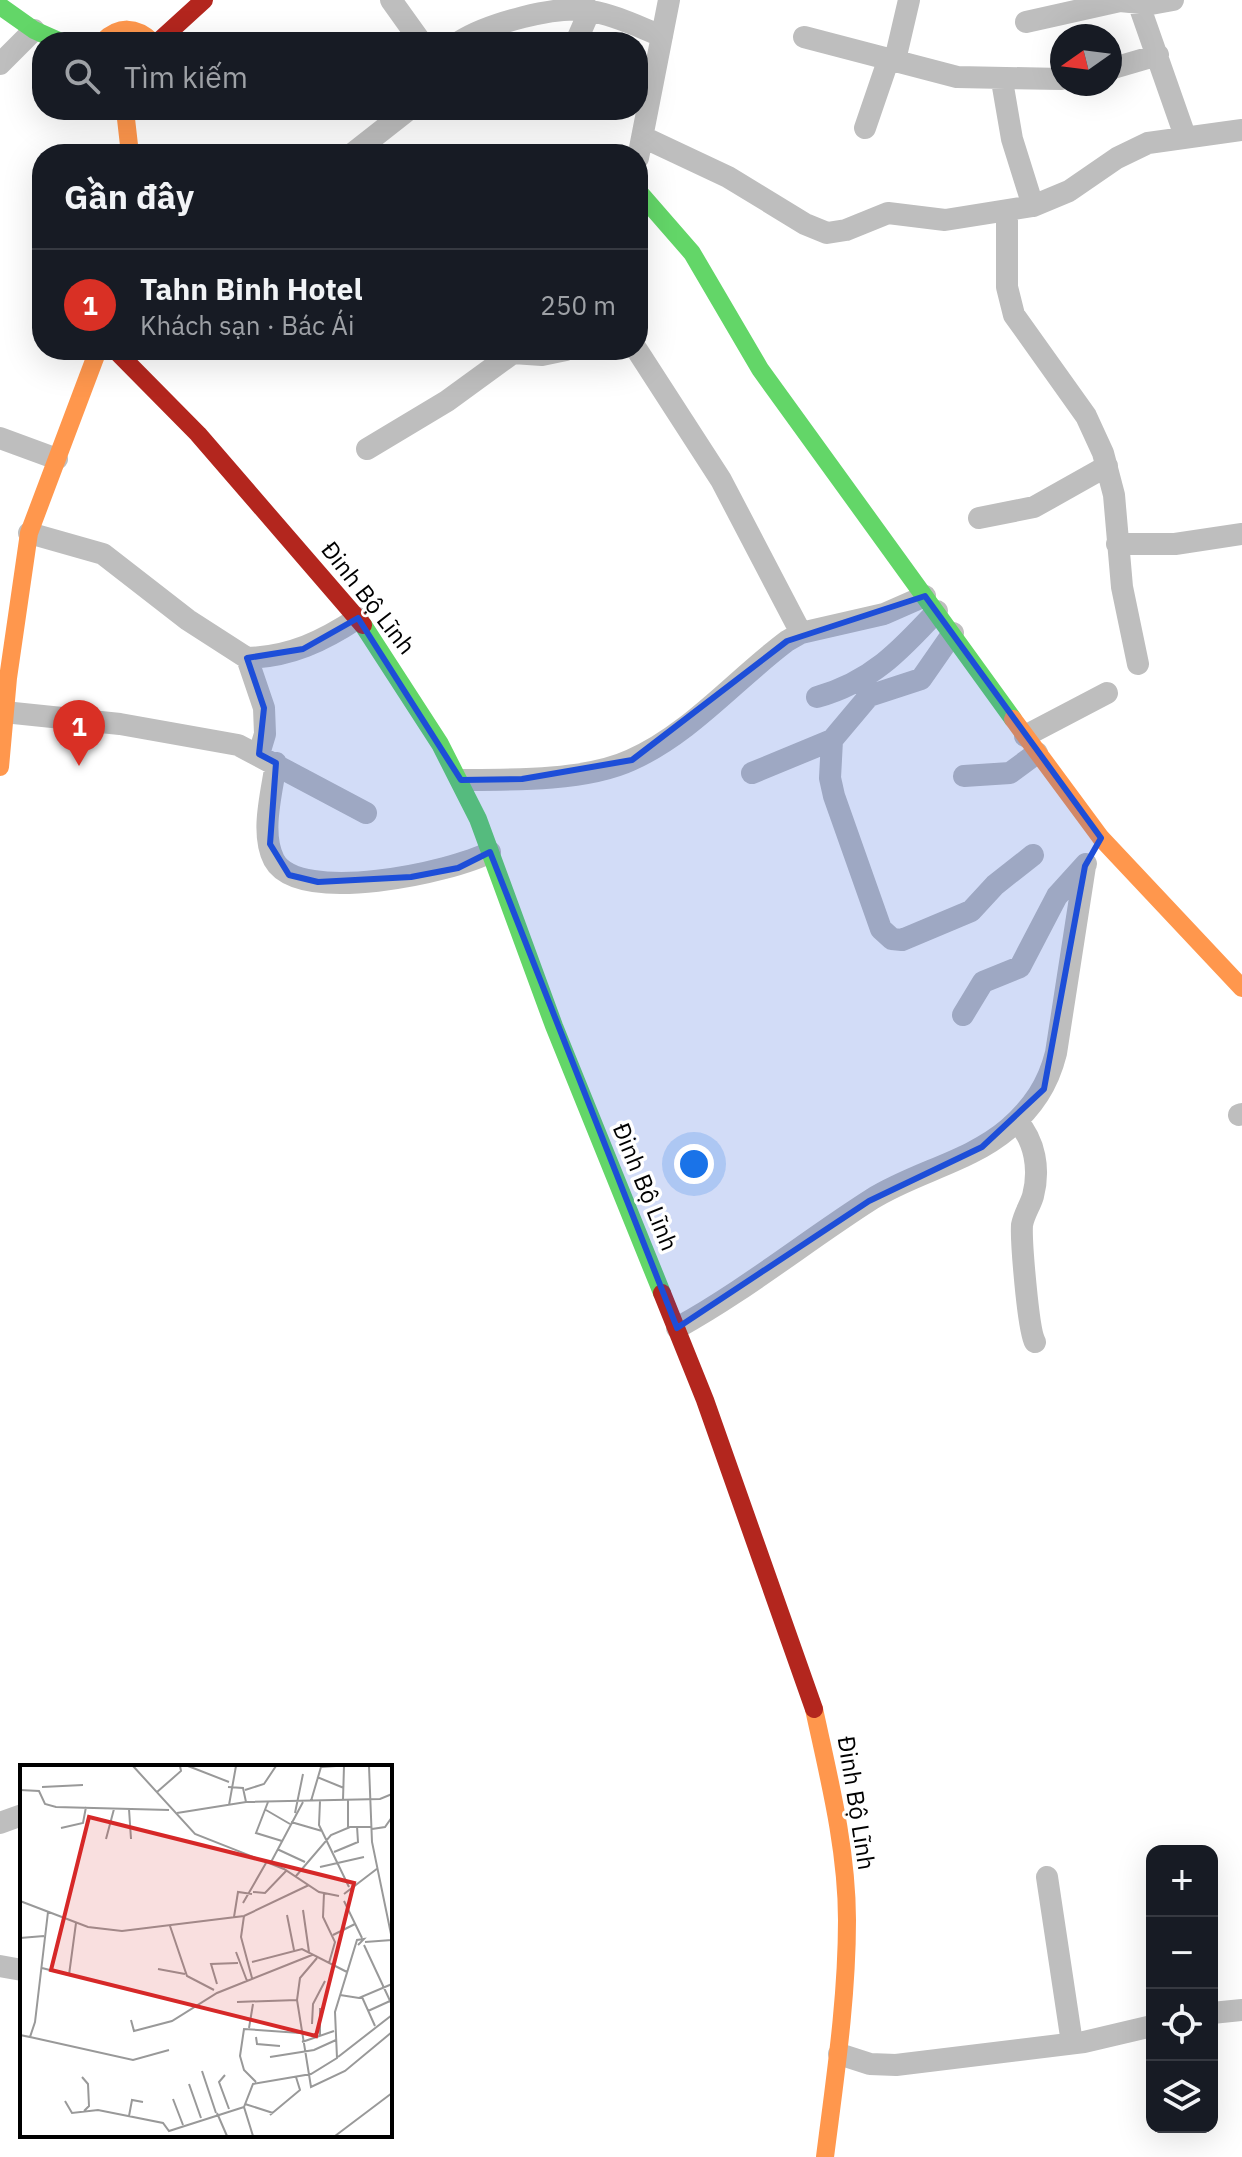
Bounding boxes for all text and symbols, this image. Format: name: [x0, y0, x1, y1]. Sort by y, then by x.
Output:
north arrow: [1050, 24, 1122, 96]
search box: [32, 32, 648, 120]
icon: search: [60, 54, 104, 98]
text: Tìm kiếm: [124, 57, 248, 96]
text: Gần đây: [64, 174, 194, 218]
text: Tahn Binh Hotel: [140, 269, 363, 308]
text: 1: [82, 288, 98, 322]
text: 250 m: [540, 288, 616, 322]
text: Khách sạn · Bác Ái: [140, 308, 354, 342]
street label: Đinh Bộ Lĩnh: [315, 534, 423, 660]
pin: 1: [53, 700, 105, 766]
street label: Đinh Bộ Lĩnh: [606, 1118, 686, 1255]
your location: [674, 1144, 714, 1184]
street label: Đinh Bộ Lĩnh: [831, 1734, 883, 1872]
inset map: [20, 1765, 392, 2137]
map controls: [1146, 1845, 1218, 2133]
button: +: [1146, 1845, 1218, 1917]
button: −: [1146, 1917, 1218, 1989]
button: locate: [1146, 1989, 1218, 2061]
button: layers: [1146, 2061, 1218, 2133]

